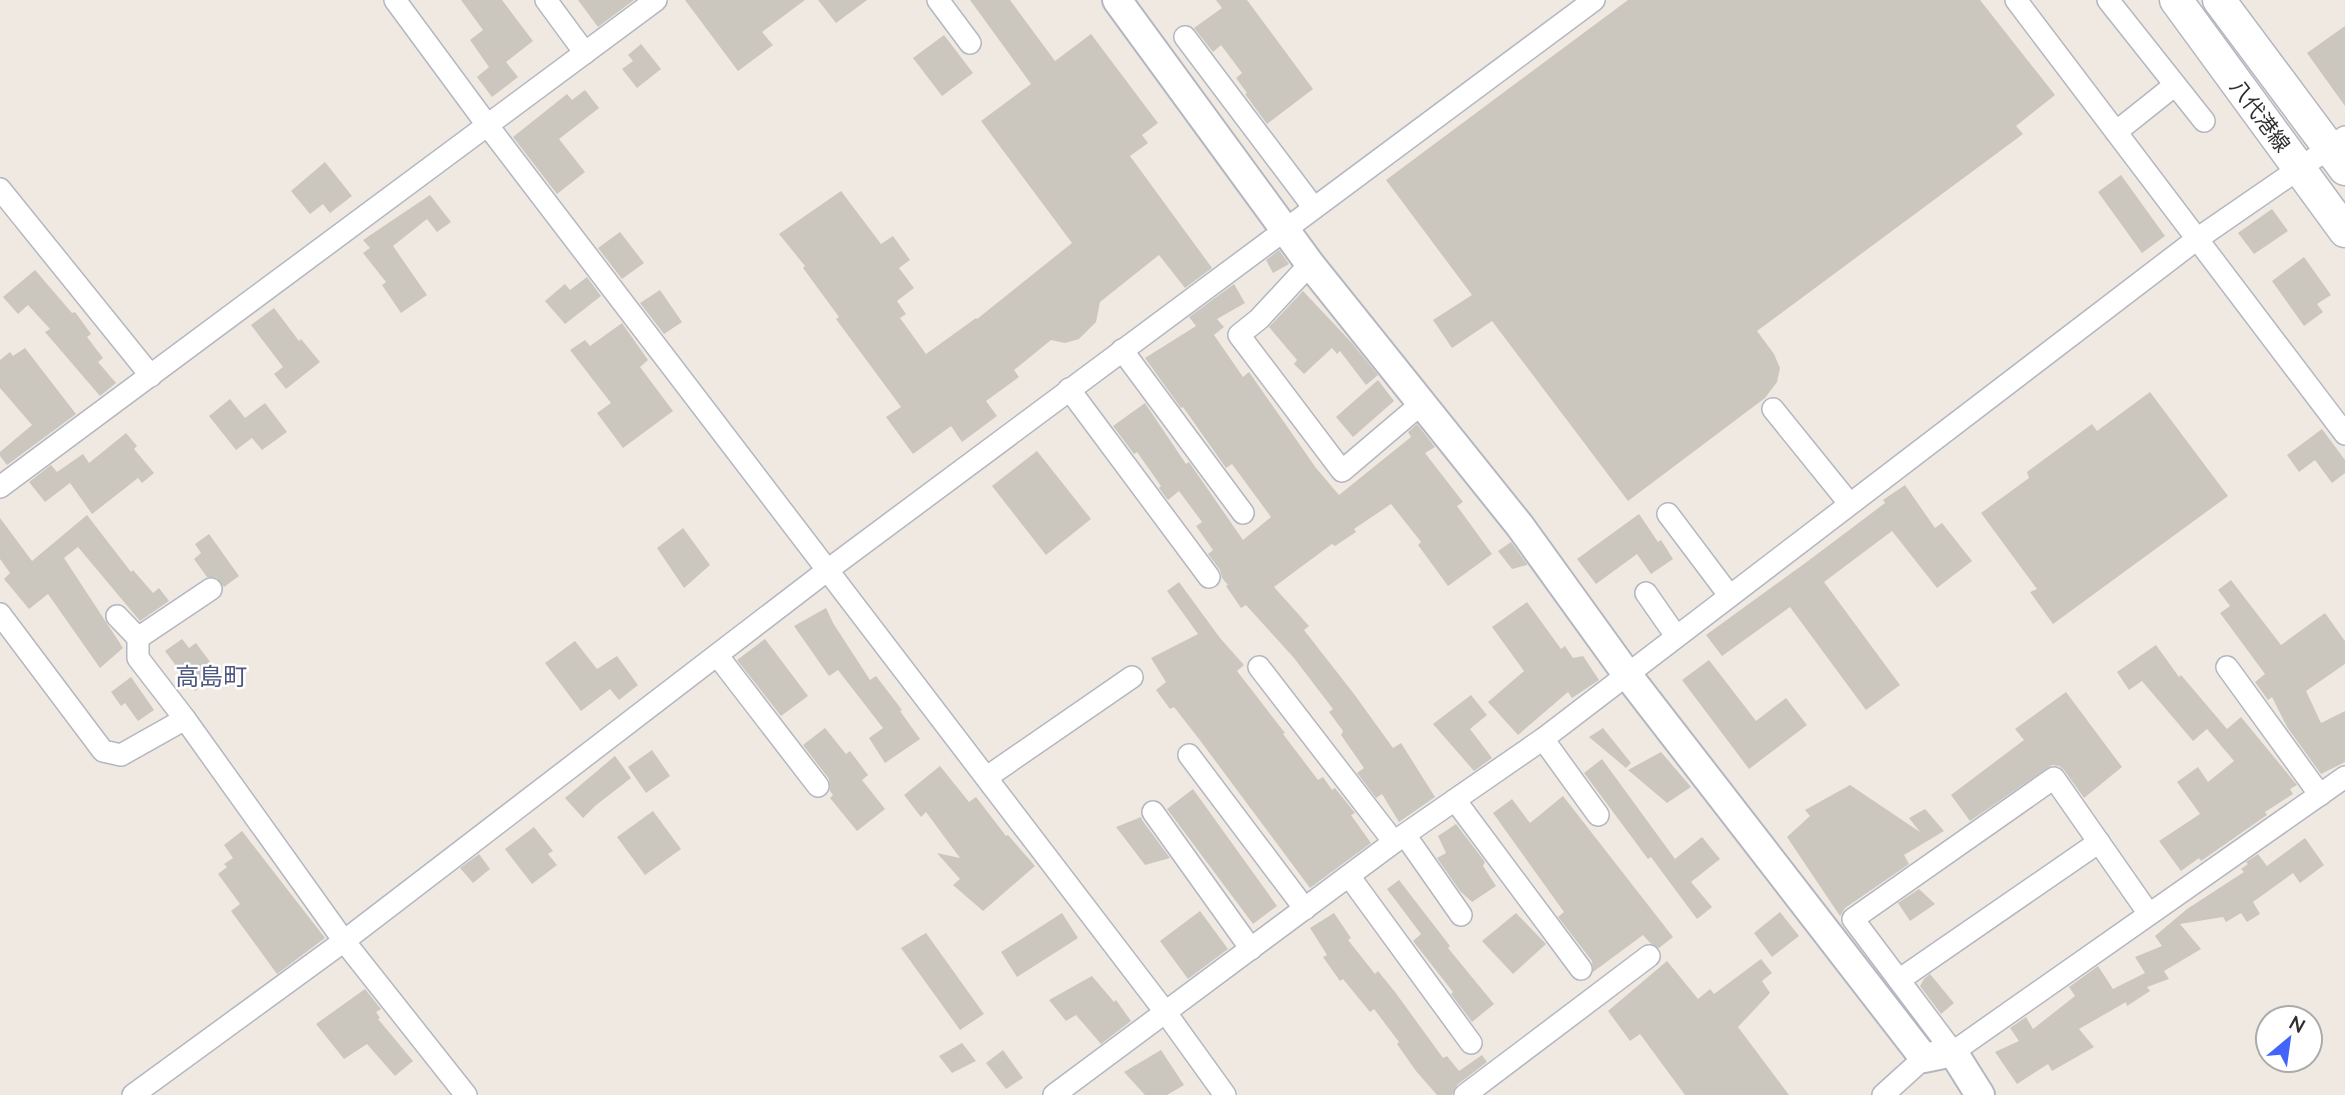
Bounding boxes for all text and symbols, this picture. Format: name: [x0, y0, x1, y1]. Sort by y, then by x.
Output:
street label: 八代港線: [2226, 74, 2296, 156]
district label: 高島町: [175, 661, 247, 690]
north arrow: [2254, 1004, 2324, 1074]
text: N: [2286, 1010, 2309, 1037]

